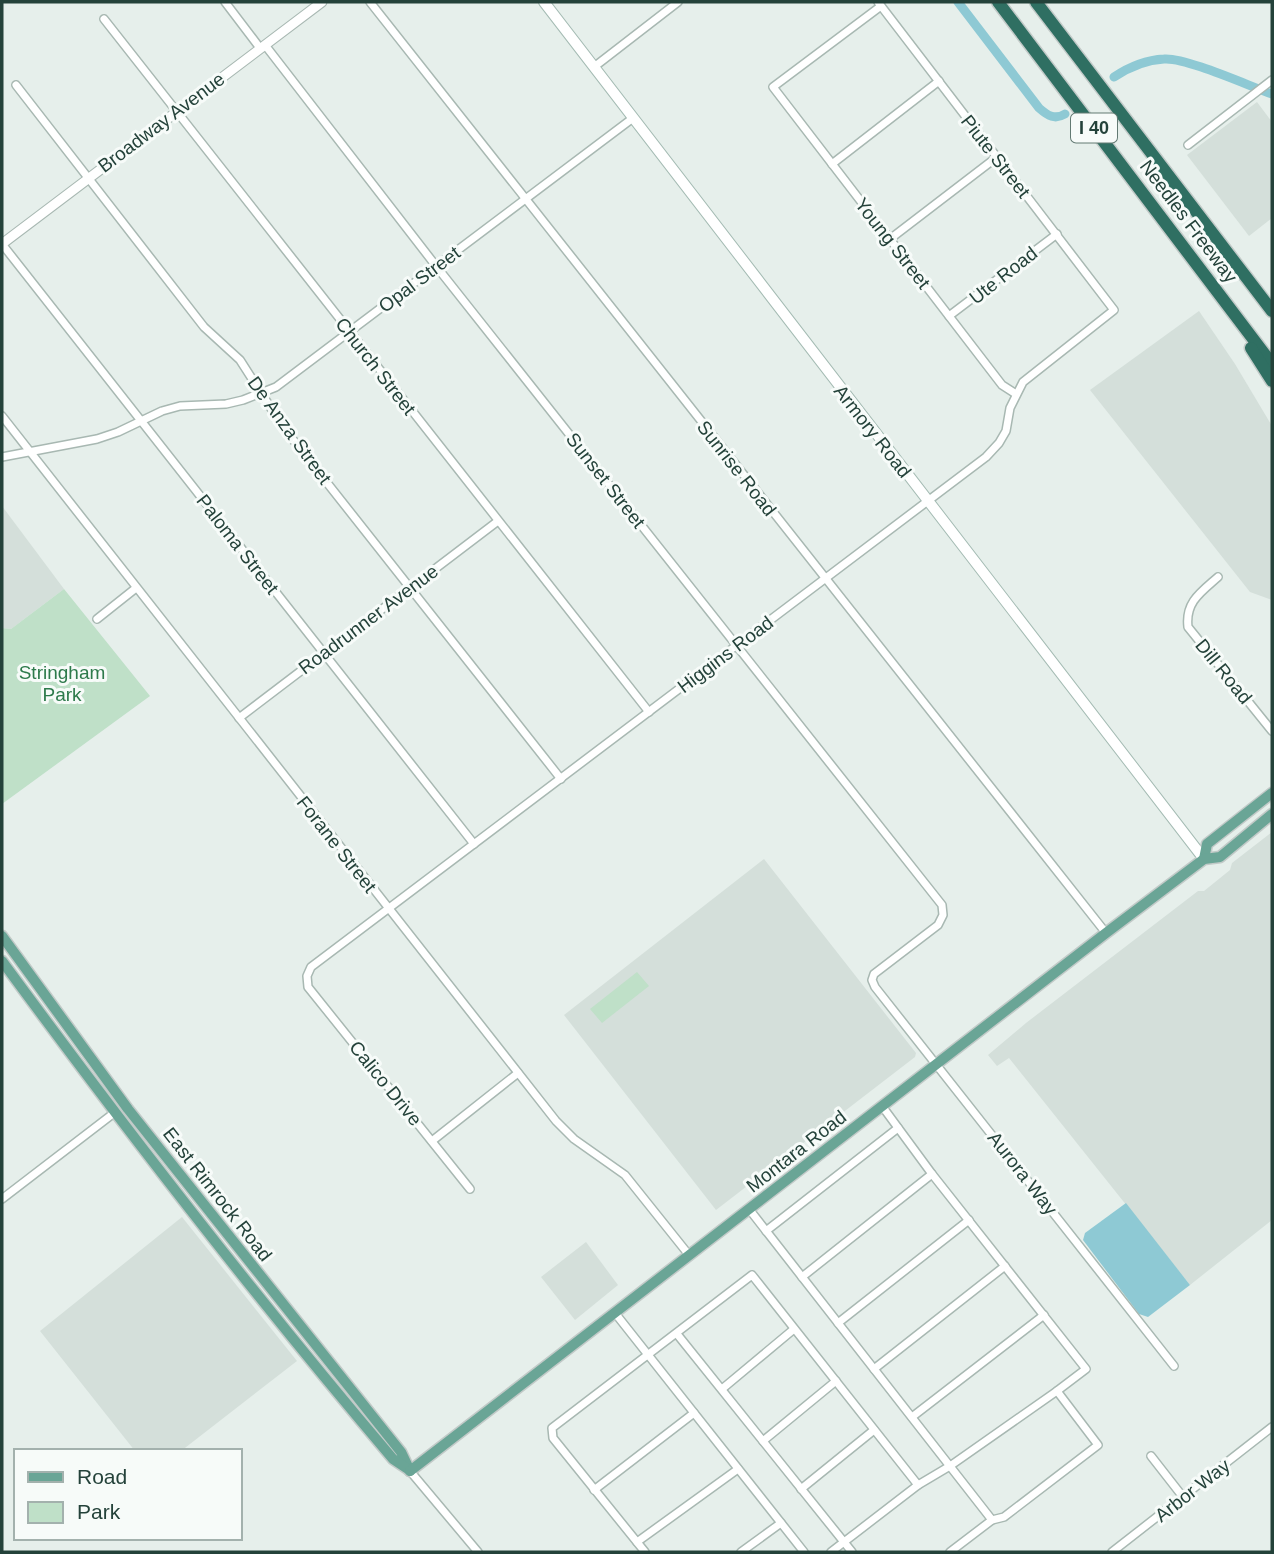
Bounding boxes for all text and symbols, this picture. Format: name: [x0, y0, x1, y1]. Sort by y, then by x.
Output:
street label: Broadway Avenue: [94, 68, 229, 177]
street label: Piute Street: [957, 111, 1035, 202]
road number: I 40: [1071, 113, 1117, 142]
street label: Needles Freeway: [1136, 156, 1242, 287]
street label: Young Street: [851, 194, 935, 293]
street label: Opal Street: [375, 242, 465, 317]
street label: Ute Road: [965, 242, 1041, 308]
street label: Church Street: [331, 314, 420, 420]
street label: De Anza Street: [244, 372, 336, 489]
street label: Armory Road: [830, 381, 915, 482]
street label: Sunrise Road: [693, 416, 780, 520]
street label: Sunset Street: [562, 428, 650, 533]
street label: Paloma Street: [192, 490, 283, 599]
street label: Roadrunner Avenue: [295, 560, 442, 679]
street label: Higgins Road: [673, 612, 777, 697]
street label: Dill Road: [1191, 635, 1256, 708]
park label: Stringham Park: [19, 662, 105, 705]
street label: Forane Street: [293, 792, 381, 897]
street label: Calico Drive: [345, 1037, 426, 1130]
street label: Montara Road: [742, 1106, 850, 1197]
street label: East Rimrock Road: [159, 1123, 276, 1265]
street label: Aurora Way: [984, 1128, 1062, 1219]
legend: [14, 1449, 242, 1540]
street label: Arbor Way: [1151, 1454, 1234, 1526]
text: Road: [77, 1465, 127, 1488]
text: Park: [77, 1500, 121, 1523]

